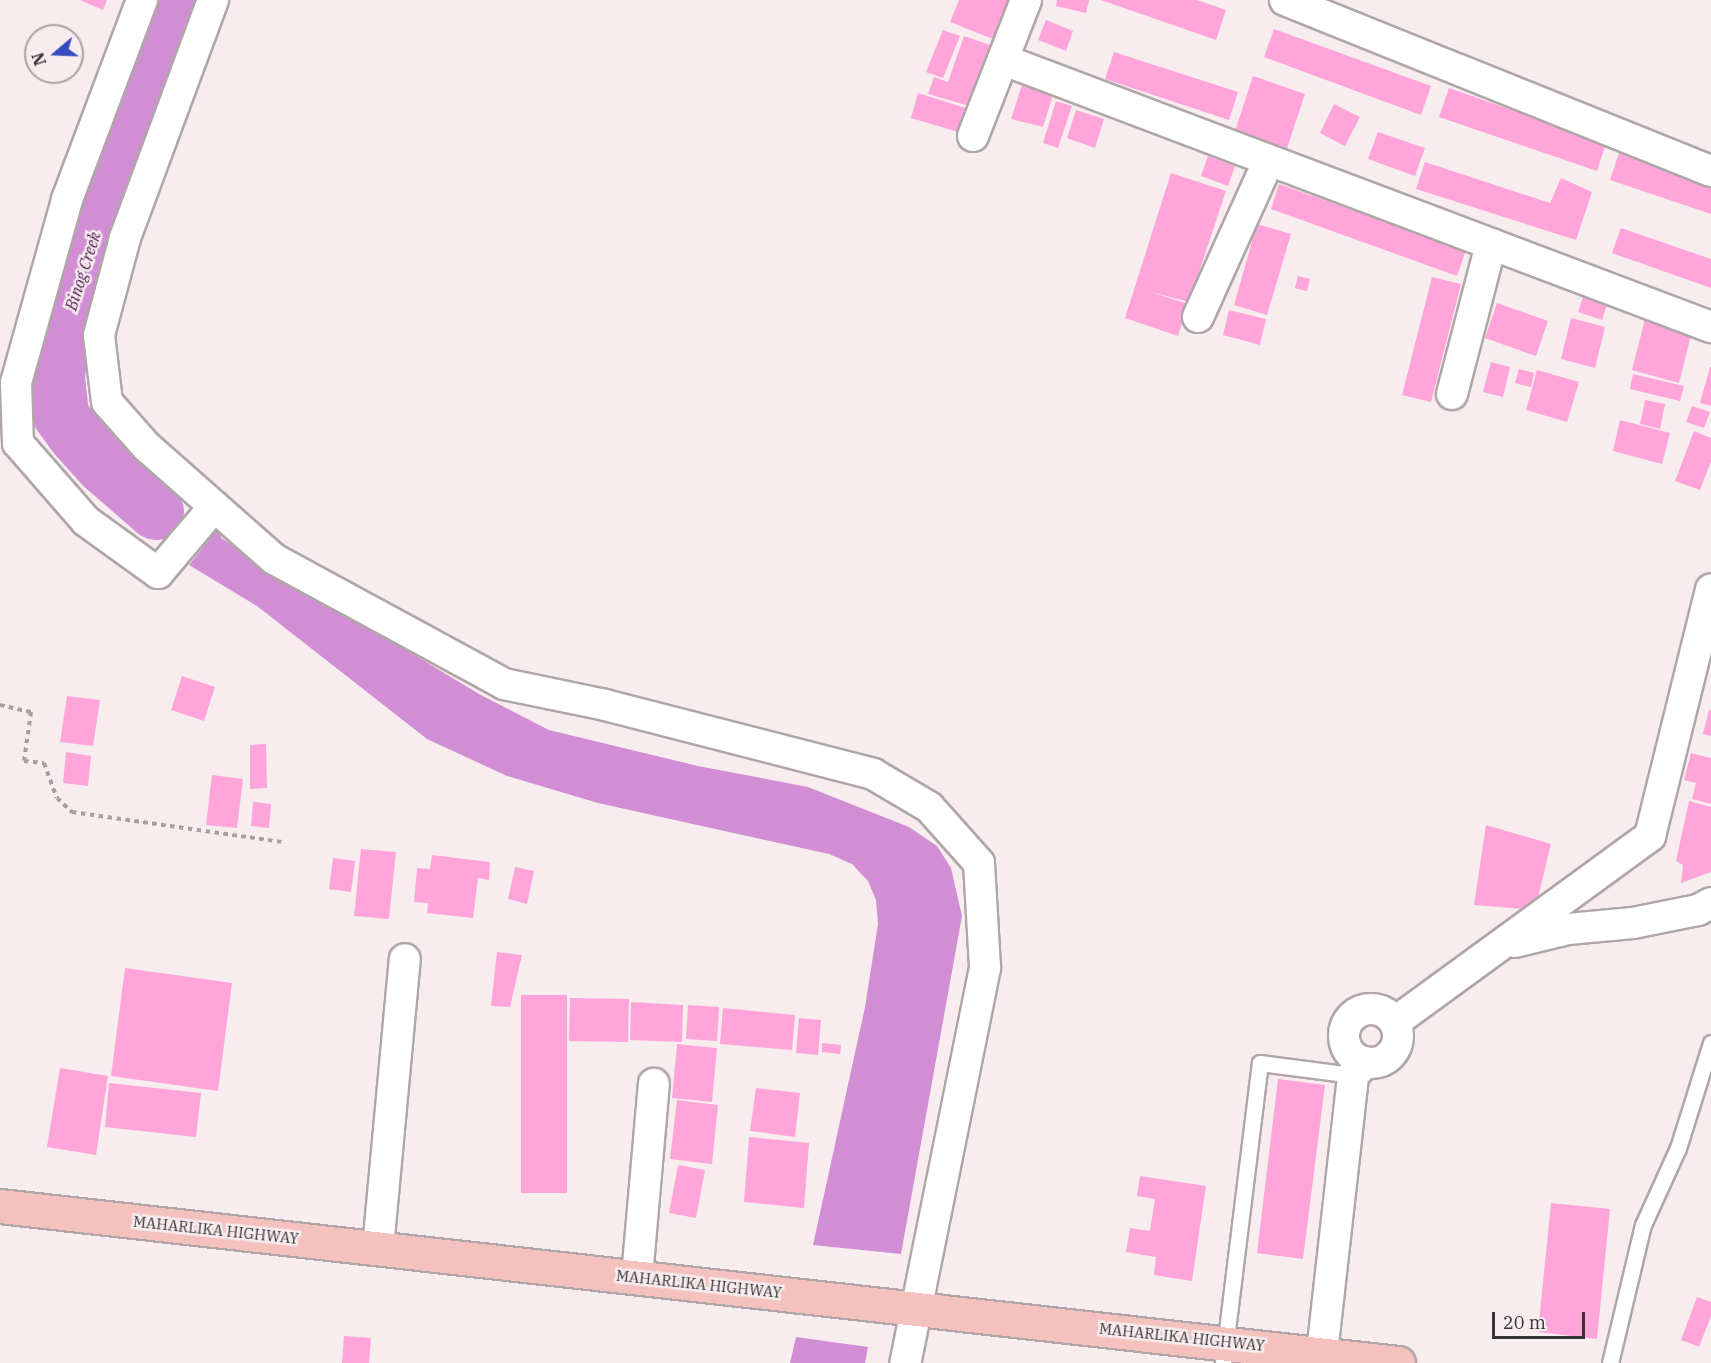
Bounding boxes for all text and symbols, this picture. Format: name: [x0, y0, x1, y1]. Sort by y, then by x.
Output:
north arrow: [24, 24, 84, 84]
text: N: [27, 50, 50, 68]
water label: Binog Creek: [61, 229, 105, 313]
street label: MAHARLIKA HIGHWAY: [132, 1212, 300, 1248]
street label: MAHARLIKA HIGHWAY: [615, 1266, 783, 1302]
scale bar: [1495, 1300, 1588, 1338]
text: 20 m: [1503, 1311, 1546, 1334]
street label: MAHARLIKA HIGHWAY: [1098, 1319, 1266, 1355]

